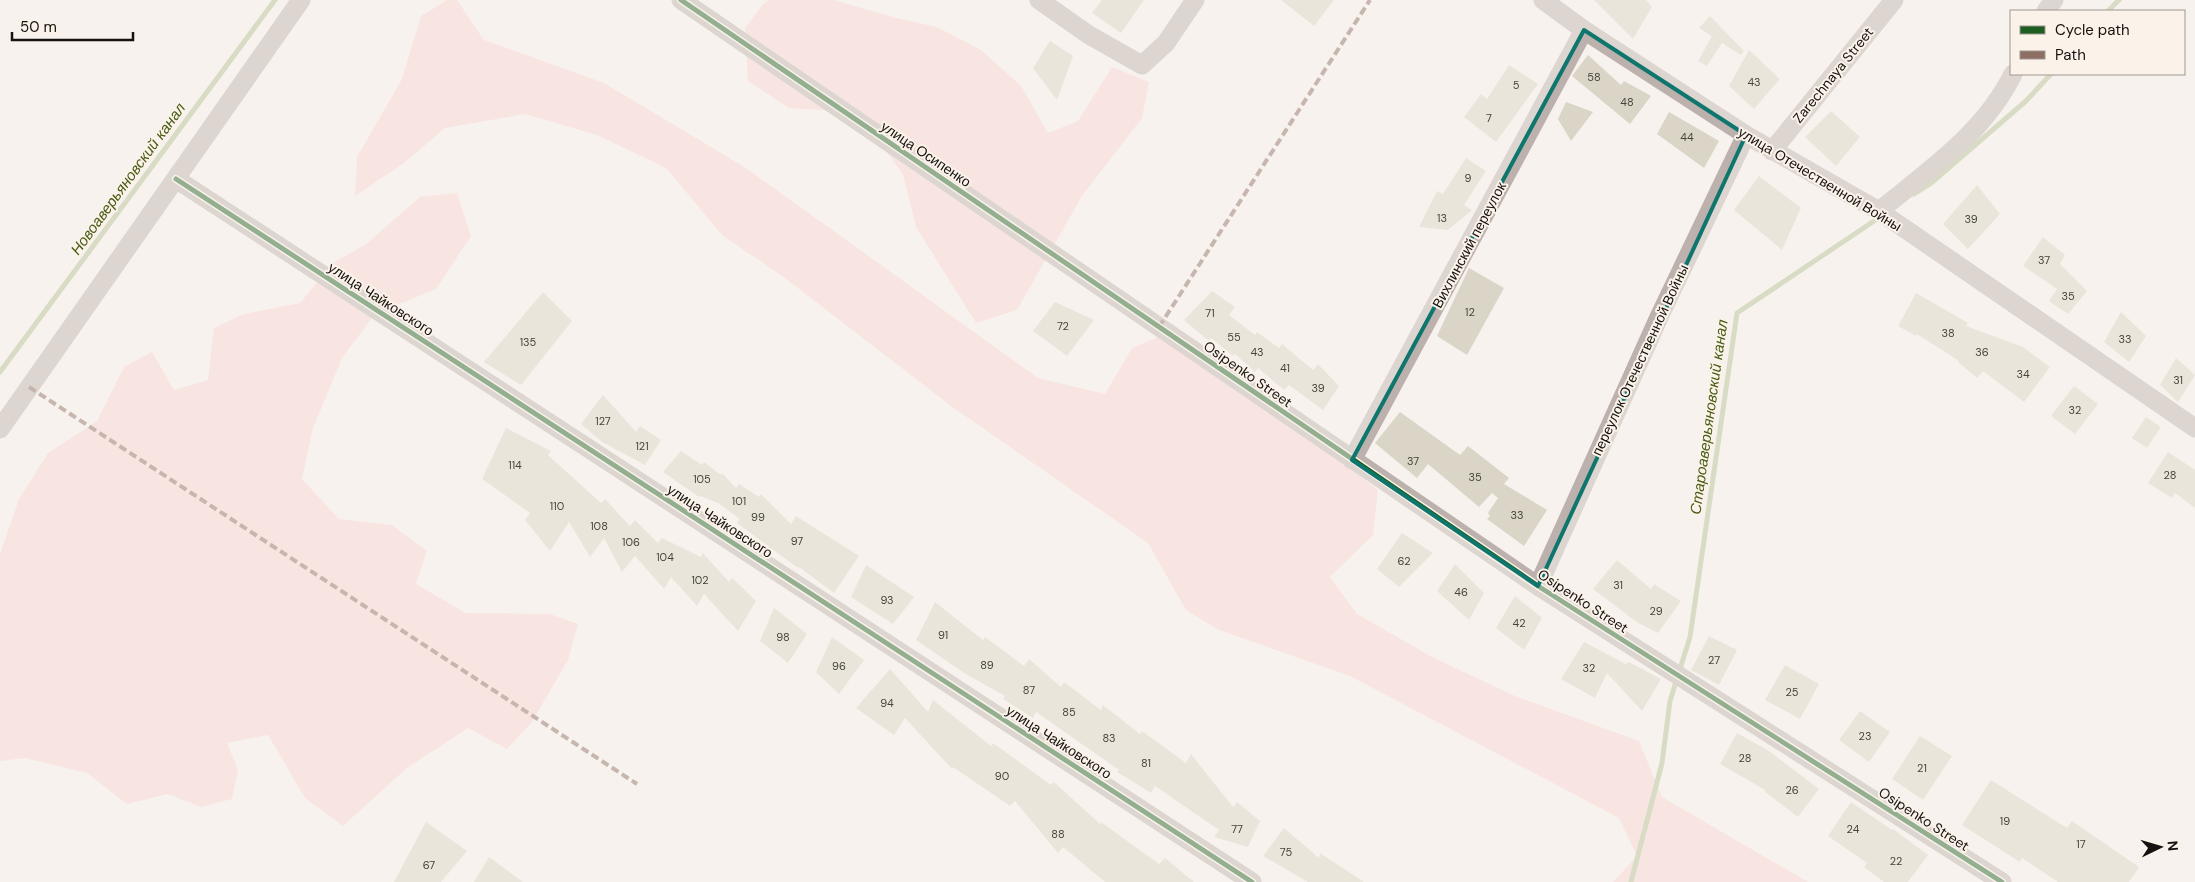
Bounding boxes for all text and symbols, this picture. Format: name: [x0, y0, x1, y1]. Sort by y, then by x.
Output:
scale bar: [12, 10, 134, 42]
legend: [2010, 10, 2185, 75]
text: 50 m: [20, 17, 57, 37]
text: Cycle path: [2055, 20, 2130, 40]
street label: Zarechnaya Street: [1789, 24, 1877, 126]
text: Path: [2055, 45, 2086, 65]
house number: 58: [1587, 70, 1601, 84]
house number: 43: [1747, 75, 1761, 89]
house number: 5: [1513, 78, 1520, 92]
house number: 48: [1620, 95, 1634, 109]
water label: Новоаверьяновский канал: [66, 99, 190, 259]
house number: 7: [1486, 111, 1492, 125]
street label: улица Осипенко: [877, 117, 975, 191]
street label: улица Отечественной Войны: [1735, 123, 1905, 235]
house number: 44: [1680, 130, 1694, 144]
house number: 9: [1465, 171, 1472, 185]
street label: Вихлинский переулок: [1428, 178, 1510, 311]
house number: 13: [1437, 211, 1447, 225]
house number: 39: [1964, 212, 1978, 226]
house number: 37: [2038, 253, 2050, 267]
street label: улица Чайковского: [325, 258, 437, 340]
street label: переулок Отечественной Войны: [1588, 261, 1692, 459]
house number: 35: [2061, 289, 2075, 303]
house number: 12: [1465, 305, 1475, 319]
house number: 71: [1205, 306, 1215, 320]
water label: Староаверьяновский канал: [1685, 318, 1733, 516]
house number: 72: [1057, 319, 1069, 333]
house number: 38: [1941, 326, 1955, 340]
house number: 55: [1227, 330, 1241, 344]
house number: 33: [2118, 332, 2132, 346]
house number: 135: [520, 335, 537, 349]
street label: Osipenko Street: [1200, 337, 1296, 411]
house number: 43: [1250, 345, 1264, 359]
house number: 36: [1975, 345, 1989, 359]
house number: 41: [1280, 361, 1290, 375]
house number: 34: [2016, 367, 2030, 381]
house number: 31: [2173, 373, 2183, 387]
house number: 39: [1311, 381, 1325, 395]
house number: 32: [2069, 403, 2081, 417]
house number: 127: [595, 414, 611, 428]
house number: 121: [635, 439, 649, 453]
house number: 37: [1407, 454, 1419, 468]
house number: 114: [508, 458, 522, 472]
house number: 28: [2164, 468, 2176, 482]
house number: 35: [1468, 470, 1482, 484]
house number: 105: [693, 472, 711, 486]
street label: улица Чайковского: [664, 480, 776, 562]
house number: 101: [732, 494, 746, 508]
house number: 110: [550, 499, 564, 513]
house number: 33: [1510, 508, 1524, 522]
house number: 99: [751, 510, 765, 524]
house number: 108: [590, 519, 608, 533]
house number: 97: [791, 534, 803, 548]
house number: 106: [622, 535, 640, 549]
house number: 104: [656, 550, 674, 564]
house number: 62: [1398, 554, 1410, 568]
street label: Osipenko Street: [1534, 565, 1632, 637]
house number: 102: [691, 573, 709, 587]
house number: 31: [1613, 578, 1623, 592]
house number: 46: [1454, 585, 1468, 599]
house number: 93: [880, 593, 894, 607]
house number: 29: [1649, 604, 1663, 618]
house number: 42: [1512, 616, 1526, 630]
house number: 91: [938, 628, 948, 642]
house number: 98: [776, 630, 790, 644]
house number: 27: [1708, 653, 1720, 667]
house number: 89: [980, 658, 994, 672]
house number: 96: [832, 659, 846, 673]
house number: 32: [1583, 661, 1595, 675]
house number: 87: [1023, 683, 1035, 697]
house number: 25: [1785, 685, 1799, 699]
house number: 94: [880, 696, 894, 710]
street label: улица Чайковского: [1003, 701, 1115, 783]
house number: 85: [1062, 705, 1076, 719]
house number: 23: [1859, 729, 1871, 743]
house number: 83: [1102, 731, 1116, 745]
house number: 28: [1739, 751, 1751, 765]
house number: 81: [1141, 756, 1151, 770]
house number: 21: [1917, 761, 1927, 775]
house number: 90: [995, 769, 1009, 783]
house number: 26: [1785, 783, 1799, 797]
street label: Osipenko Street: [1875, 783, 1973, 855]
house number: 19: [2000, 814, 2010, 828]
house number: 77: [1231, 822, 1243, 836]
house number: 24: [1847, 822, 1860, 836]
north arrow: [2135, 822, 2185, 872]
house number: 88: [1051, 827, 1065, 841]
house number: 17: [2076, 837, 2086, 851]
text: N: [2164, 840, 2182, 852]
house number: 75: [1280, 845, 1292, 859]
house number: 22: [1890, 854, 1902, 868]
house number: 67: [423, 858, 435, 872]

